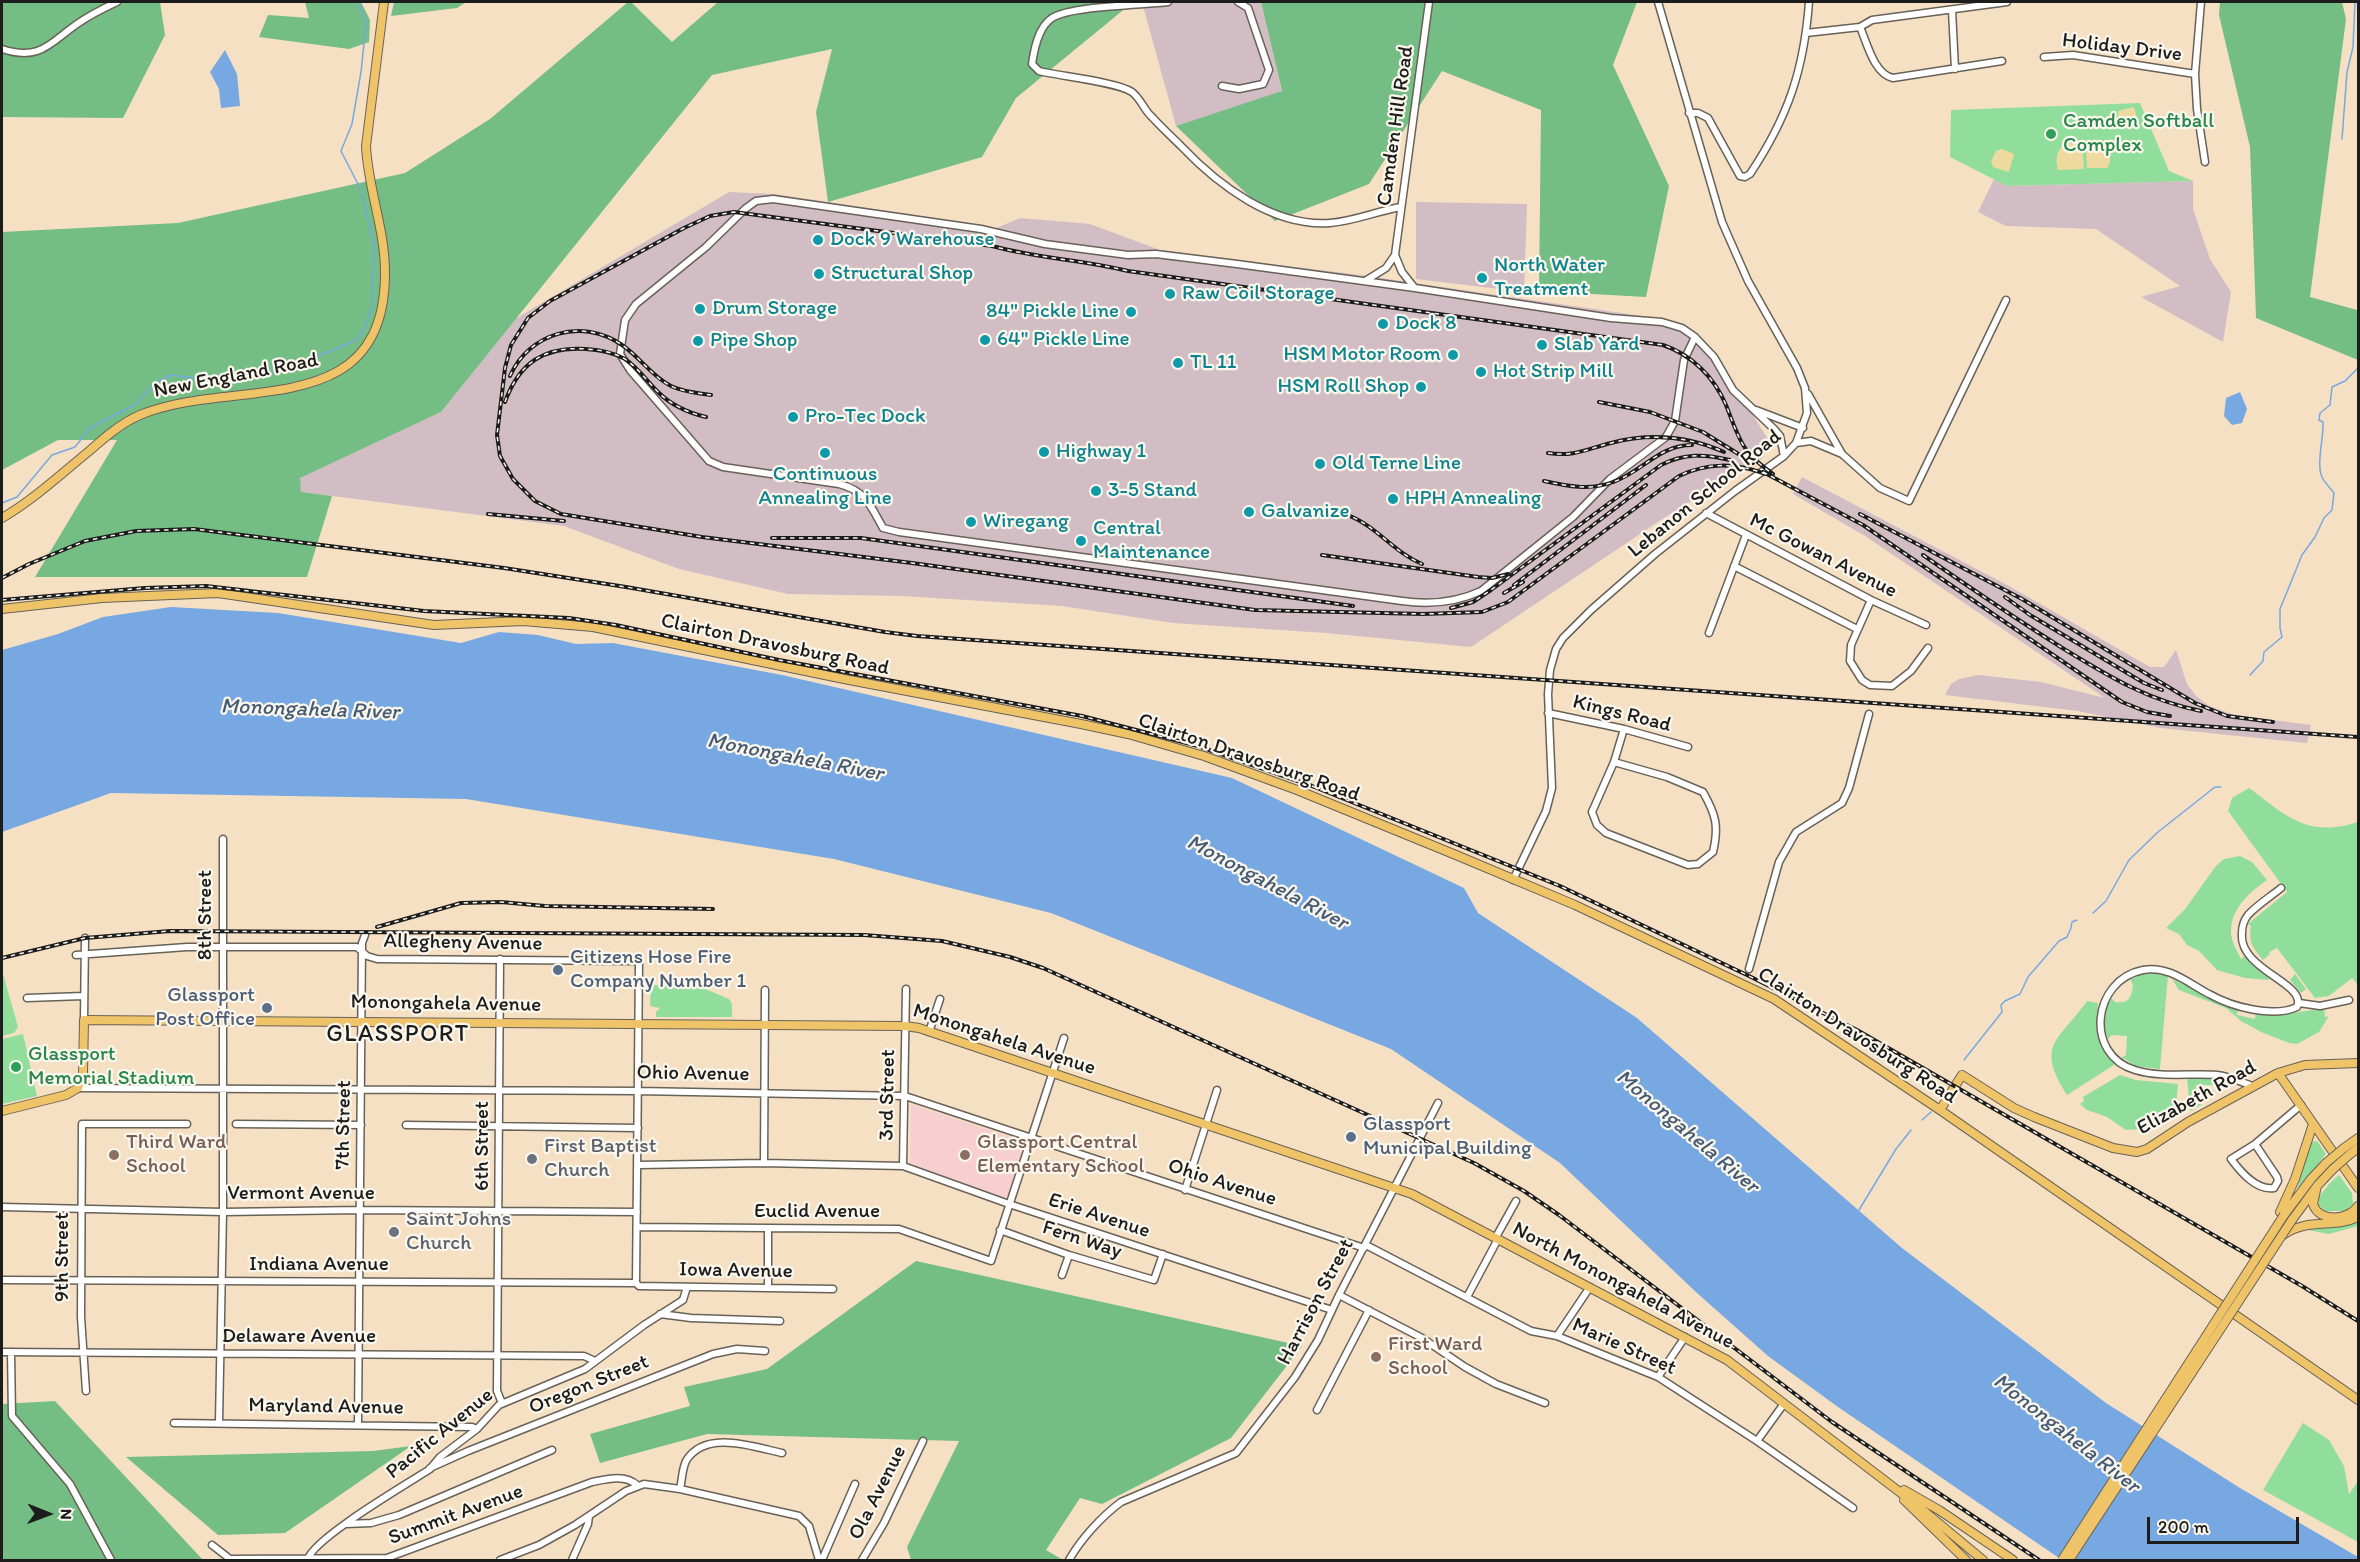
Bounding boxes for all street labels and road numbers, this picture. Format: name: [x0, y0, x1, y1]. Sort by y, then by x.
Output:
street label: Holiday Drive: [2061, 28, 2183, 68]
street label: Camden Hill Road: [1372, 44, 1420, 208]
street label: New England Road: [152, 348, 320, 404]
street label: Lebanon School Road: [1623, 424, 1787, 564]
street label: Mc Gowan Avenue: [1745, 508, 1901, 604]
street label: Clairton Dravosburg Road: [658, 608, 892, 682]
street label: Kings Road: [1570, 690, 1674, 738]
street label: Clairton Dravosburg Road: [1135, 708, 1363, 808]
street label: 8th Street: [193, 870, 219, 960]
street label: Allegheny Avenue: [383, 929, 543, 957]
street label: Clairton Dravosburg Road: [1752, 962, 1962, 1110]
street label: Monongahela Avenue: [350, 990, 542, 1018]
street label: Monongahela Avenue: [909, 999, 1099, 1081]
street label: 3rd Street: [875, 1049, 901, 1141]
street label: Elizabeth Road: [2133, 1055, 2261, 1141]
street label: Ohio Avenue: [636, 1060, 750, 1088]
street label: 7th Street: [331, 1080, 357, 1170]
street label: 6th Street: [470, 1101, 496, 1191]
street label: Ohio Avenue: [1164, 1154, 1280, 1212]
street label: Vermont Avenue: [227, 1181, 375, 1207]
street label: Erie Avenue: [1045, 1188, 1153, 1244]
street label: Euclid Avenue: [754, 1199, 880, 1225]
street label: 9th Street: [50, 1212, 76, 1302]
street label: Fern Way: [1039, 1215, 1125, 1265]
street label: North Monongahela Avenue: [1508, 1217, 1738, 1355]
street label: Harrison Street: [1272, 1235, 1360, 1369]
street label: Indiana Avenue: [249, 1252, 389, 1278]
street label: Iowa Avenue: [679, 1257, 793, 1285]
street label: Marie Street: [1568, 1313, 1680, 1381]
street label: Delaware Avenue: [222, 1324, 376, 1350]
street label: Oregon Street: [525, 1350, 653, 1420]
street label: Pacific Avenue: [381, 1383, 499, 1485]
street label: Maryland Avenue: [248, 1393, 404, 1421]
street label: Ola Avenue: [844, 1442, 912, 1544]
street label: Summit Avenue: [385, 1479, 527, 1551]

